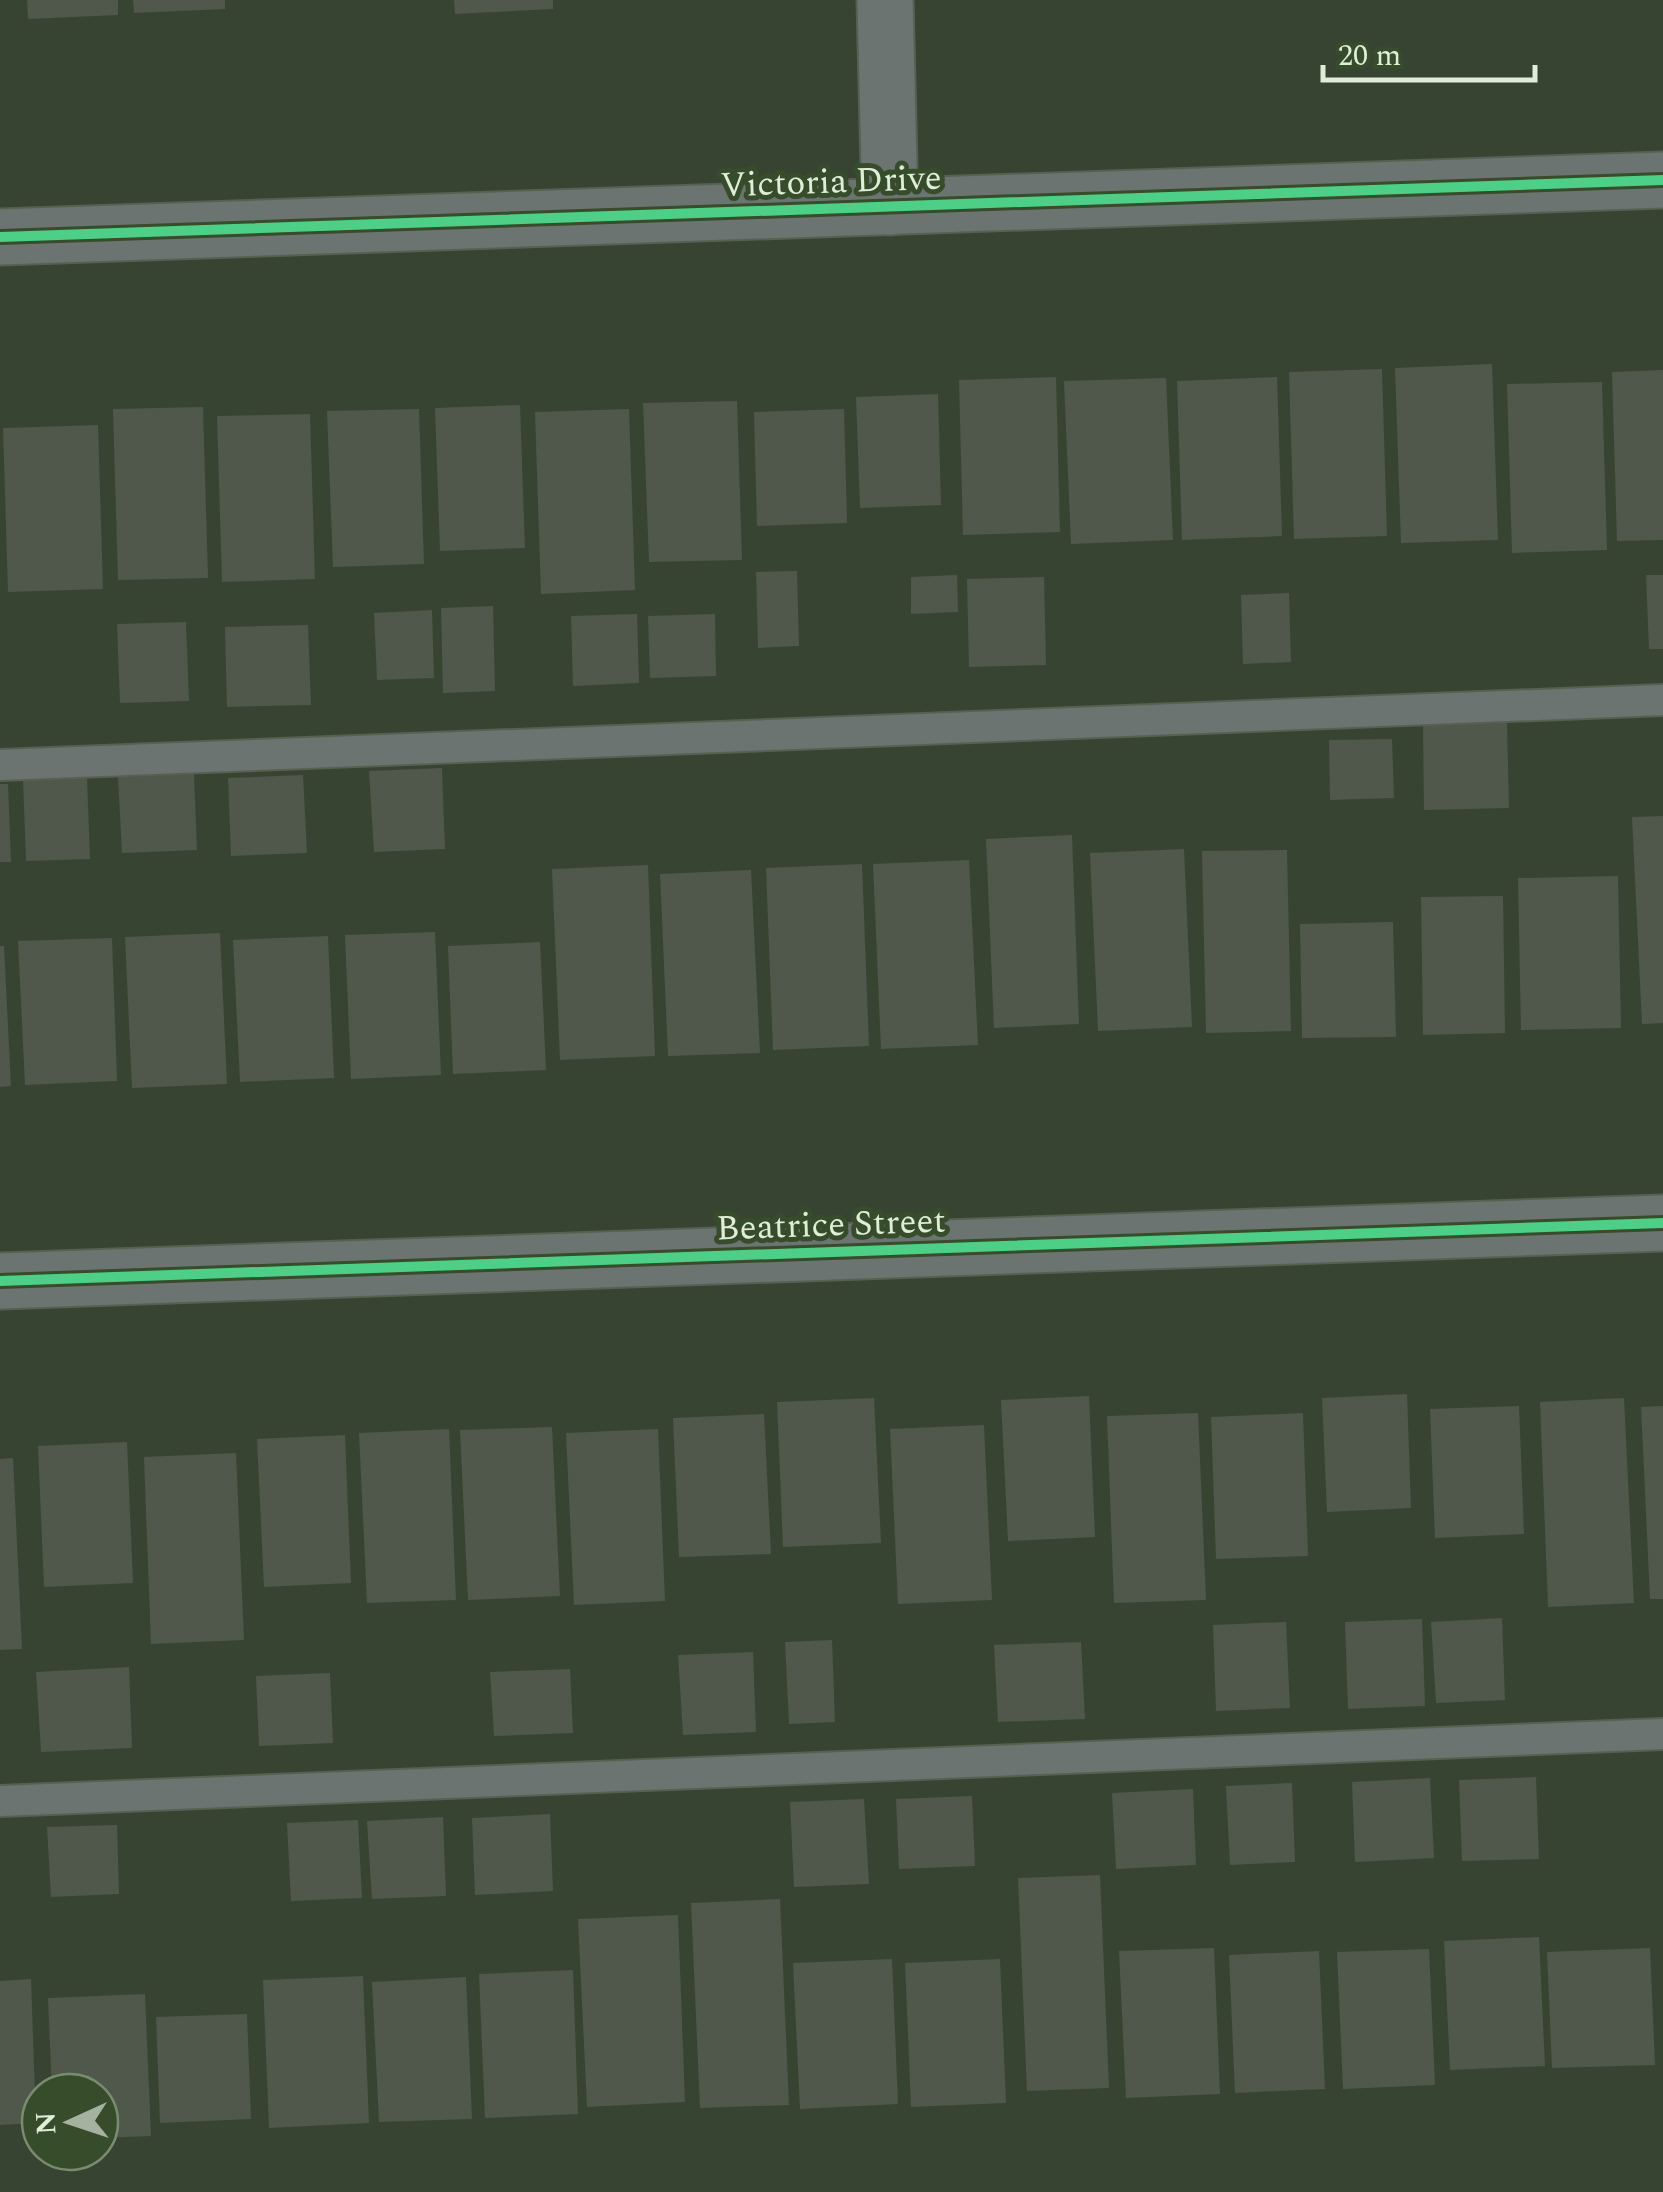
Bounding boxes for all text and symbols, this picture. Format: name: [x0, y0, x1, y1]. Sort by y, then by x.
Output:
scale bar: [1323, 20, 1536, 82]
text: 20 m: [1338, 33, 1401, 79]
street label: Victoria Drive: [719, 152, 943, 212]
street label: Beatrice Street: [715, 1195, 947, 1255]
north arrow: [20, 2072, 120, 2172]
text: N: [24, 2111, 69, 2136]

